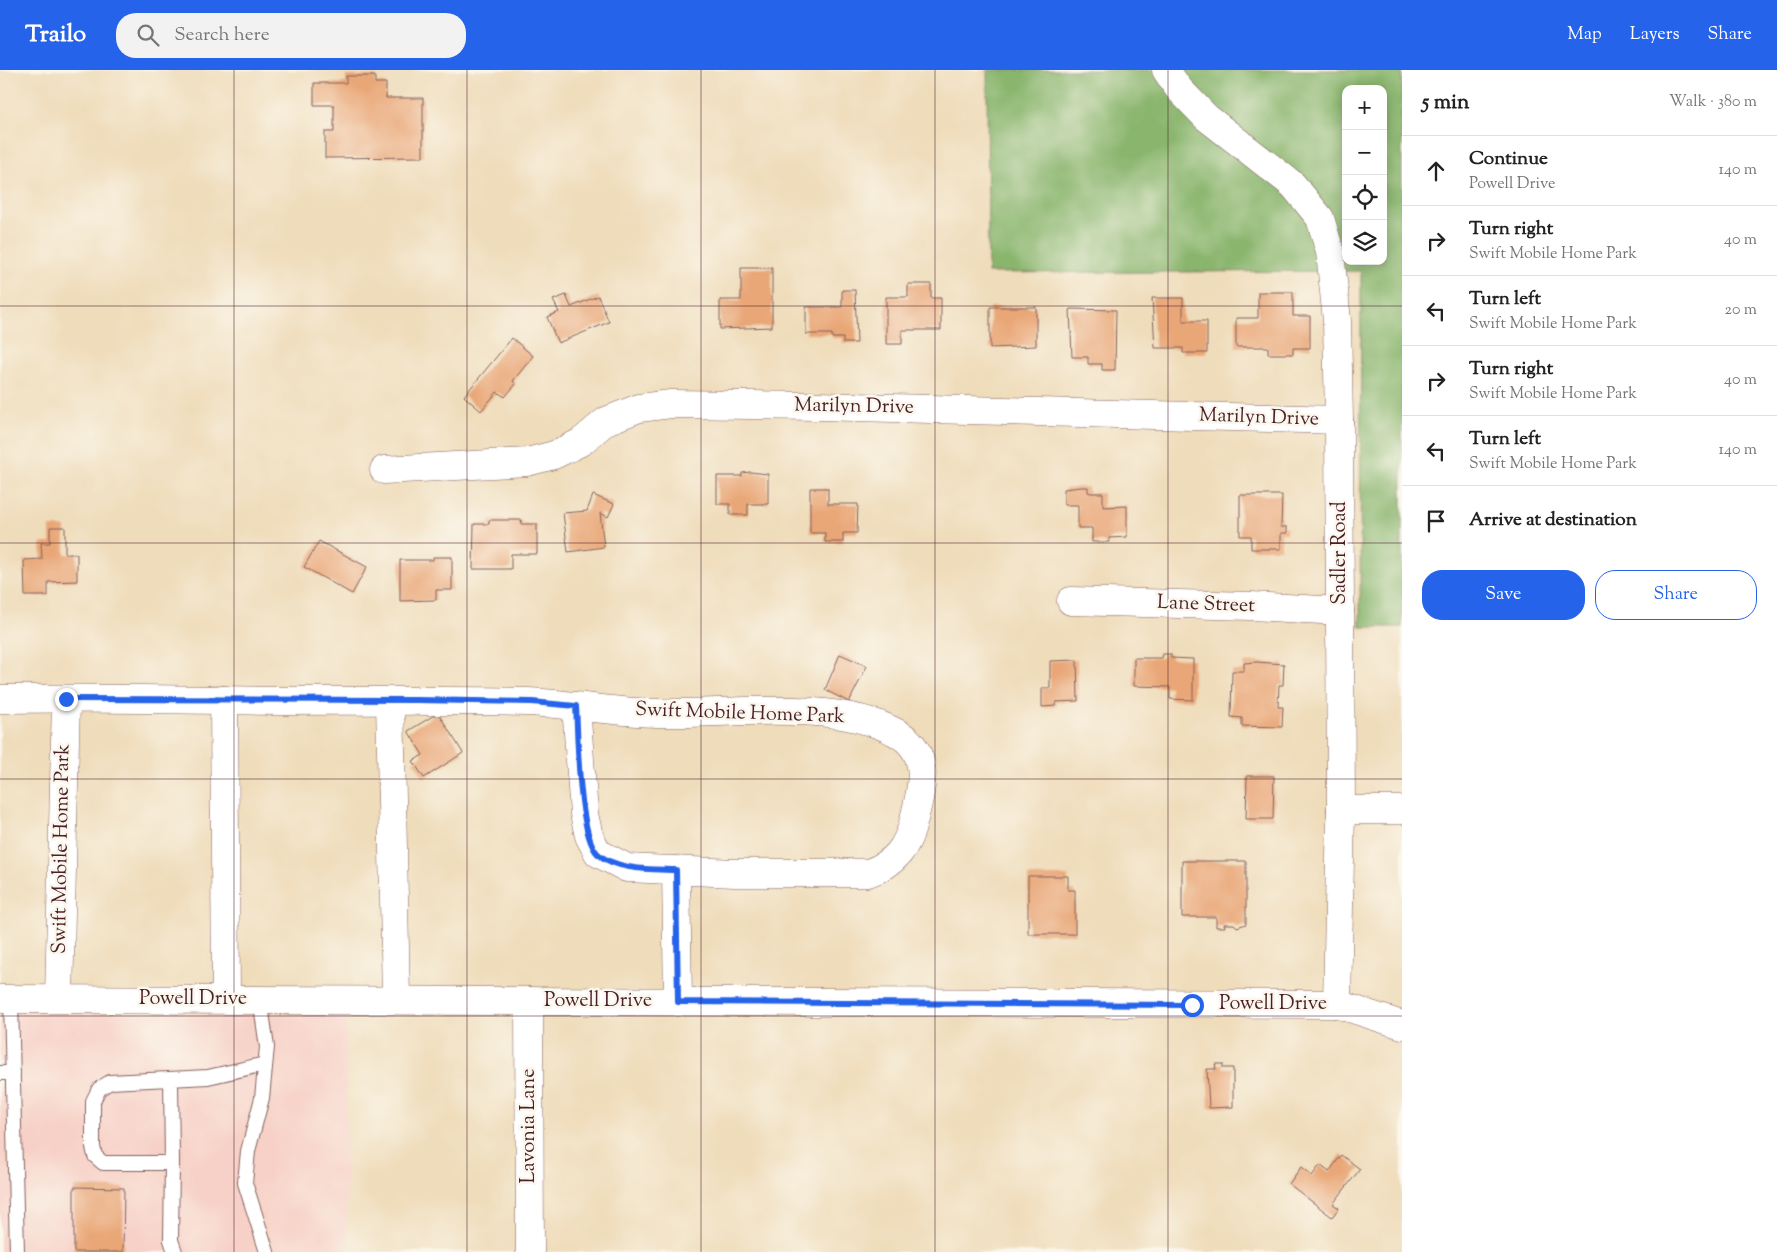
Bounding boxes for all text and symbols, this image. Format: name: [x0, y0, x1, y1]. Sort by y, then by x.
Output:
search box: [116, 13, 466, 58]
text: Trailo: [25, 18, 86, 52]
icon: search: [134, 21, 162, 49]
text: Search here: [174, 22, 270, 49]
text: Map: [1567, 22, 1602, 48]
text: Layers: [1630, 22, 1680, 48]
text: Share: [1708, 22, 1752, 48]
map controls: [1342, 85, 1387, 265]
button: +: [1342, 85, 1387, 130]
text: 5 min: [1422, 88, 1469, 118]
text: Walk · 380 m: [1669, 91, 1757, 114]
button: −: [1342, 130, 1387, 175]
text: Continue: [1469, 146, 1548, 173]
icon: ahead: [1422, 157, 1450, 185]
text: 140 m: [1719, 159, 1757, 182]
text: Powell Drive: [1469, 173, 1555, 196]
button: locate: [1342, 175, 1387, 220]
text: Turn right: [1469, 216, 1553, 243]
button: layers: [1342, 220, 1387, 265]
icon: right: [1422, 227, 1450, 255]
text: 40 m: [1724, 229, 1757, 252]
text: Swift Mobile Home Park: [1469, 243, 1637, 266]
text: Turn left: [1469, 286, 1541, 313]
icon: left: [1422, 297, 1450, 325]
text: 20 m: [1724, 299, 1757, 322]
text: Swift Mobile Home Park: [1469, 313, 1637, 336]
text: Turn right: [1469, 356, 1553, 383]
icon: right: [1422, 367, 1450, 395]
text: 40 m: [1724, 369, 1757, 392]
text: Swift Mobile Home Park: [1469, 383, 1637, 406]
street label: Marilyn Drive: [794, 391, 914, 423]
street label: Marilyn Drive: [1199, 401, 1319, 435]
text: Turn left: [1469, 426, 1541, 453]
icon: left: [1422, 437, 1450, 465]
text: 140 m: [1719, 439, 1757, 462]
text: Swift Mobile Home Park: [1469, 453, 1637, 476]
street label: Sadler Road: [1326, 501, 1355, 605]
icon: arrive: [1422, 507, 1450, 535]
text: Arrive at destination: [1469, 507, 1637, 534]
button: Save: [1422, 570, 1585, 620]
button: Share: [1595, 570, 1757, 620]
street label: Lane Street: [1156, 589, 1256, 621]
route end: [55, 688, 78, 711]
street label: Swift Mobile Home Park: [635, 696, 845, 732]
street label: Swift Mobile Home Park: [46, 744, 78, 954]
street label: Powell Drive: [139, 985, 247, 1014]
street label: Powell Drive: [544, 987, 652, 1016]
street label: Powell Drive: [1219, 990, 1327, 1019]
route start: [1181, 994, 1204, 1017]
street label: Lavonia Lane: [515, 1068, 544, 1184]

